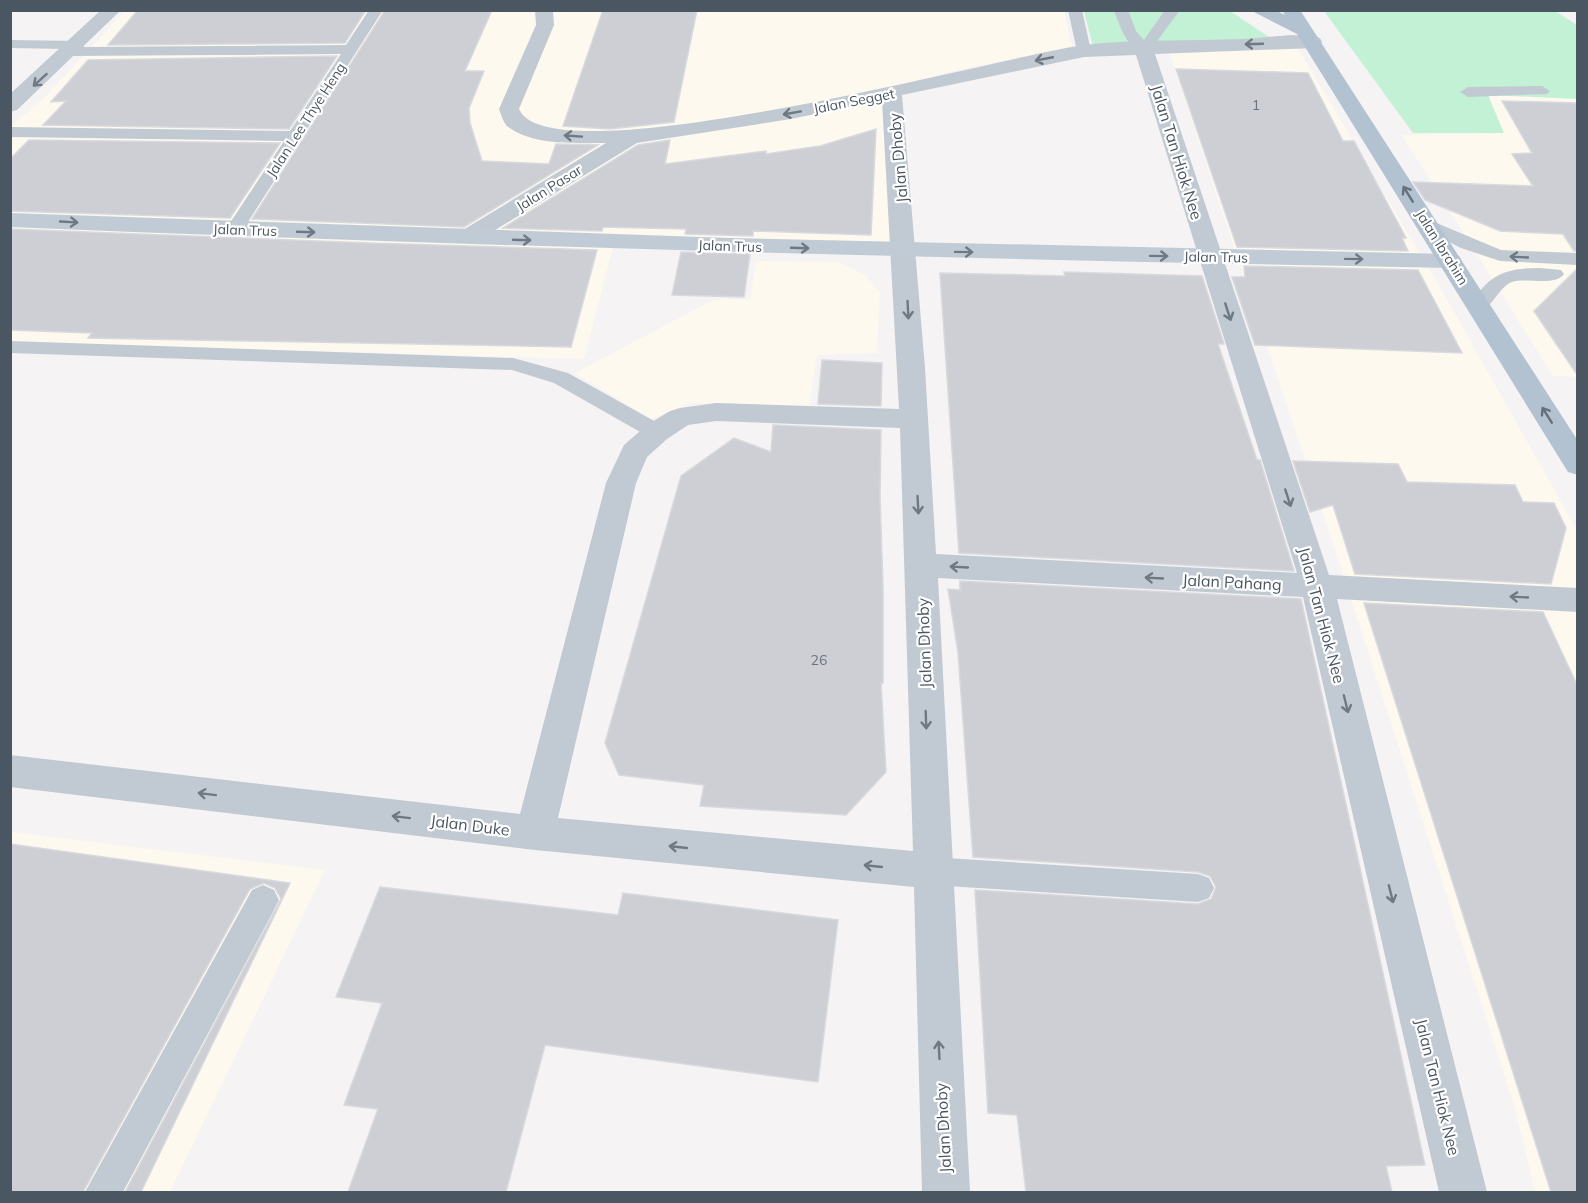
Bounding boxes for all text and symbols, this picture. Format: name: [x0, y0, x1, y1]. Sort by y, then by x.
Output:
one-way arrow: [1245, 39, 1265, 50]
one-way arrow: [1035, 54, 1055, 65]
street label: Jalan Lee Thye Heng: [262, 59, 350, 181]
one-way arrow: [32, 73, 47, 87]
street label: Jalan Tan Hiok Nee: [1147, 82, 1207, 222]
street label: Jalan Segget: [812, 84, 896, 118]
house number: 1: [1252, 96, 1260, 114]
one-way arrow: [783, 108, 803, 119]
street label: Jalan Dhoby: [884, 112, 912, 204]
one-way arrow: [563, 131, 583, 142]
street label: Jalan Pasar: [513, 160, 586, 215]
one-way arrow: [1402, 186, 1414, 203]
street label: Jalan Ibrahim: [1412, 206, 1472, 288]
one-way arrow: [58, 217, 78, 228]
street label: Jalan Trus: [213, 220, 277, 240]
one-way arrow: [295, 226, 315, 238]
one-way arrow: [511, 234, 531, 246]
street label: Jalan Trus: [698, 236, 762, 256]
one-way arrow: [790, 243, 810, 254]
one-way arrow: [954, 247, 974, 258]
street label: Jalan Trus: [1184, 247, 1248, 267]
one-way arrow: [1149, 250, 1169, 262]
one-way arrow: [1510, 251, 1530, 262]
one-way arrow: [1344, 254, 1364, 265]
one-way arrow: [903, 299, 914, 319]
one-way arrow: [1223, 302, 1234, 321]
one-way arrow: [1540, 407, 1552, 424]
one-way arrow: [1284, 488, 1295, 507]
one-way arrow: [913, 494, 924, 514]
street label: Jalan Tan Hiok Nee: [1294, 545, 1350, 685]
one-way arrow: [950, 561, 970, 572]
street label: Jalan Pahang: [1182, 569, 1282, 595]
one-way arrow: [1145, 572, 1165, 583]
one-way arrow: [1510, 591, 1530, 602]
street label: Jalan Dhoby: [912, 597, 936, 688]
house number: 26: [811, 651, 827, 669]
one-way arrow: [1340, 695, 1352, 714]
one-way arrow: [921, 710, 932, 730]
one-way arrow: [198, 788, 218, 799]
street label: Jalan Duke: [429, 810, 511, 840]
one-way arrow: [392, 811, 411, 822]
one-way arrow: [669, 841, 689, 852]
one-way arrow: [863, 860, 883, 871]
one-way arrow: [1386, 884, 1398, 903]
street label: Jalan Tan Hiok Nee: [1411, 1016, 1465, 1158]
one-way arrow: [934, 1041, 945, 1061]
street label: Jalan Dhoby: [931, 1082, 955, 1174]

